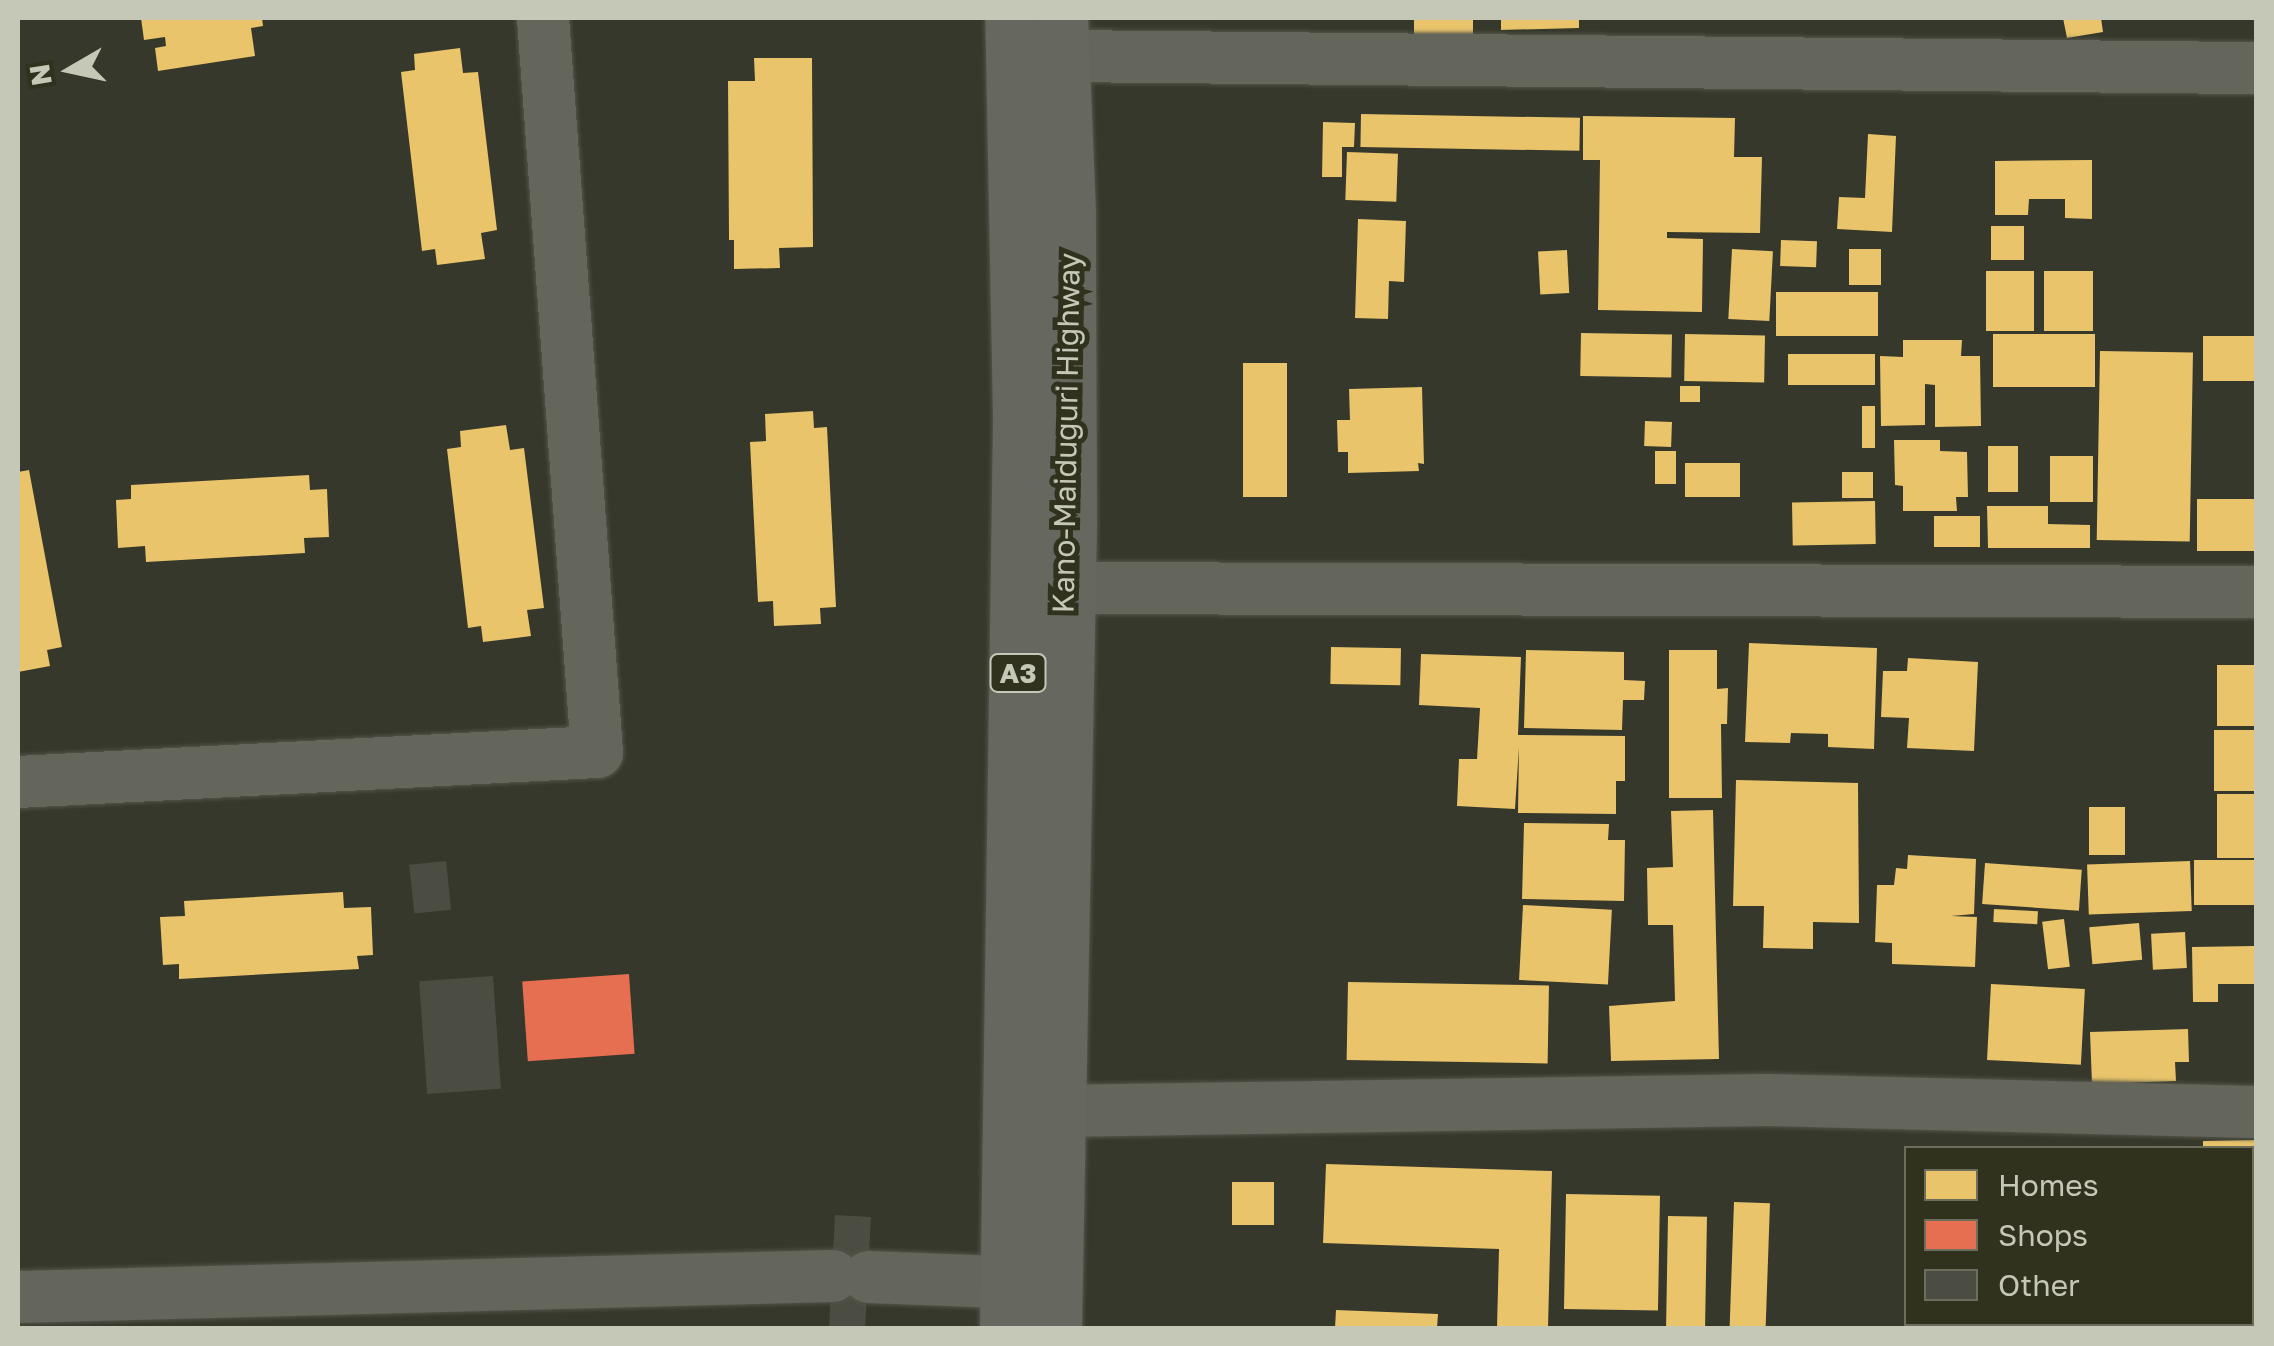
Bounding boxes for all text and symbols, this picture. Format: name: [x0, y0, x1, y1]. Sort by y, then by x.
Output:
north arrow: [20, 20, 120, 120]
text: N: [22, 62, 58, 88]
street label: Kano-Maiduguri Highway: [1045, 252, 1087, 614]
road number: A3: [988, 650, 1048, 696]
legend: [1904, 1146, 2254, 1326]
text: Homes: [1998, 1167, 2099, 1203]
text: Shops: [1998, 1217, 2088, 1253]
text: Other: [1998, 1267, 2080, 1303]

